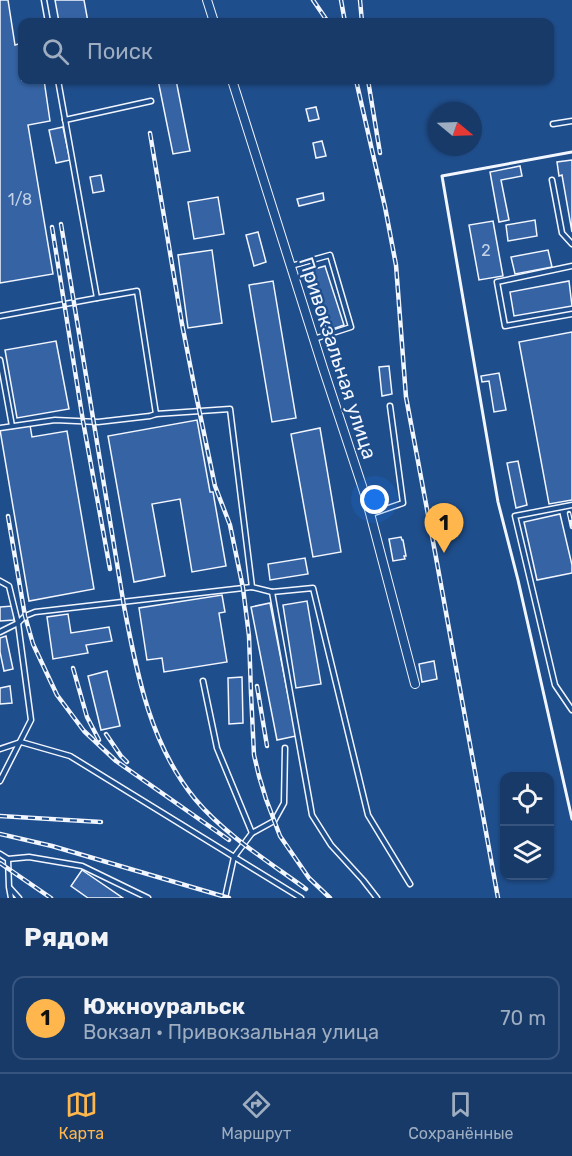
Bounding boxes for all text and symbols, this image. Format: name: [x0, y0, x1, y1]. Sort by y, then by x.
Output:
search box: [18, 18, 554, 84]
icon: search: [39, 35, 72, 68]
text: Поиск: [87, 38, 153, 65]
north arrow: [428, 102, 482, 156]
house number: 1/8: [8, 190, 32, 209]
house number: 2: [481, 241, 491, 260]
street label: Привокзальная улица: [294, 254, 382, 462]
your location: [360, 485, 389, 514]
pin: 1: [424, 504, 464, 553]
map controls: [500, 772, 554, 880]
button: locate: [500, 772, 554, 826]
button: layers: [500, 826, 554, 880]
text: Рядом: [24, 922, 109, 953]
text: Южноуральск: [83, 993, 245, 1020]
text: 1: [41, 1006, 50, 1030]
text: 70 m: [500, 1006, 546, 1030]
text: Вокзал · Привокзальная улица: [83, 1020, 379, 1044]
tab: Карта: [59, 1088, 104, 1143]
tab: Маршрут: [221, 1088, 291, 1143]
tab: Сохранённые: [408, 1088, 513, 1143]

